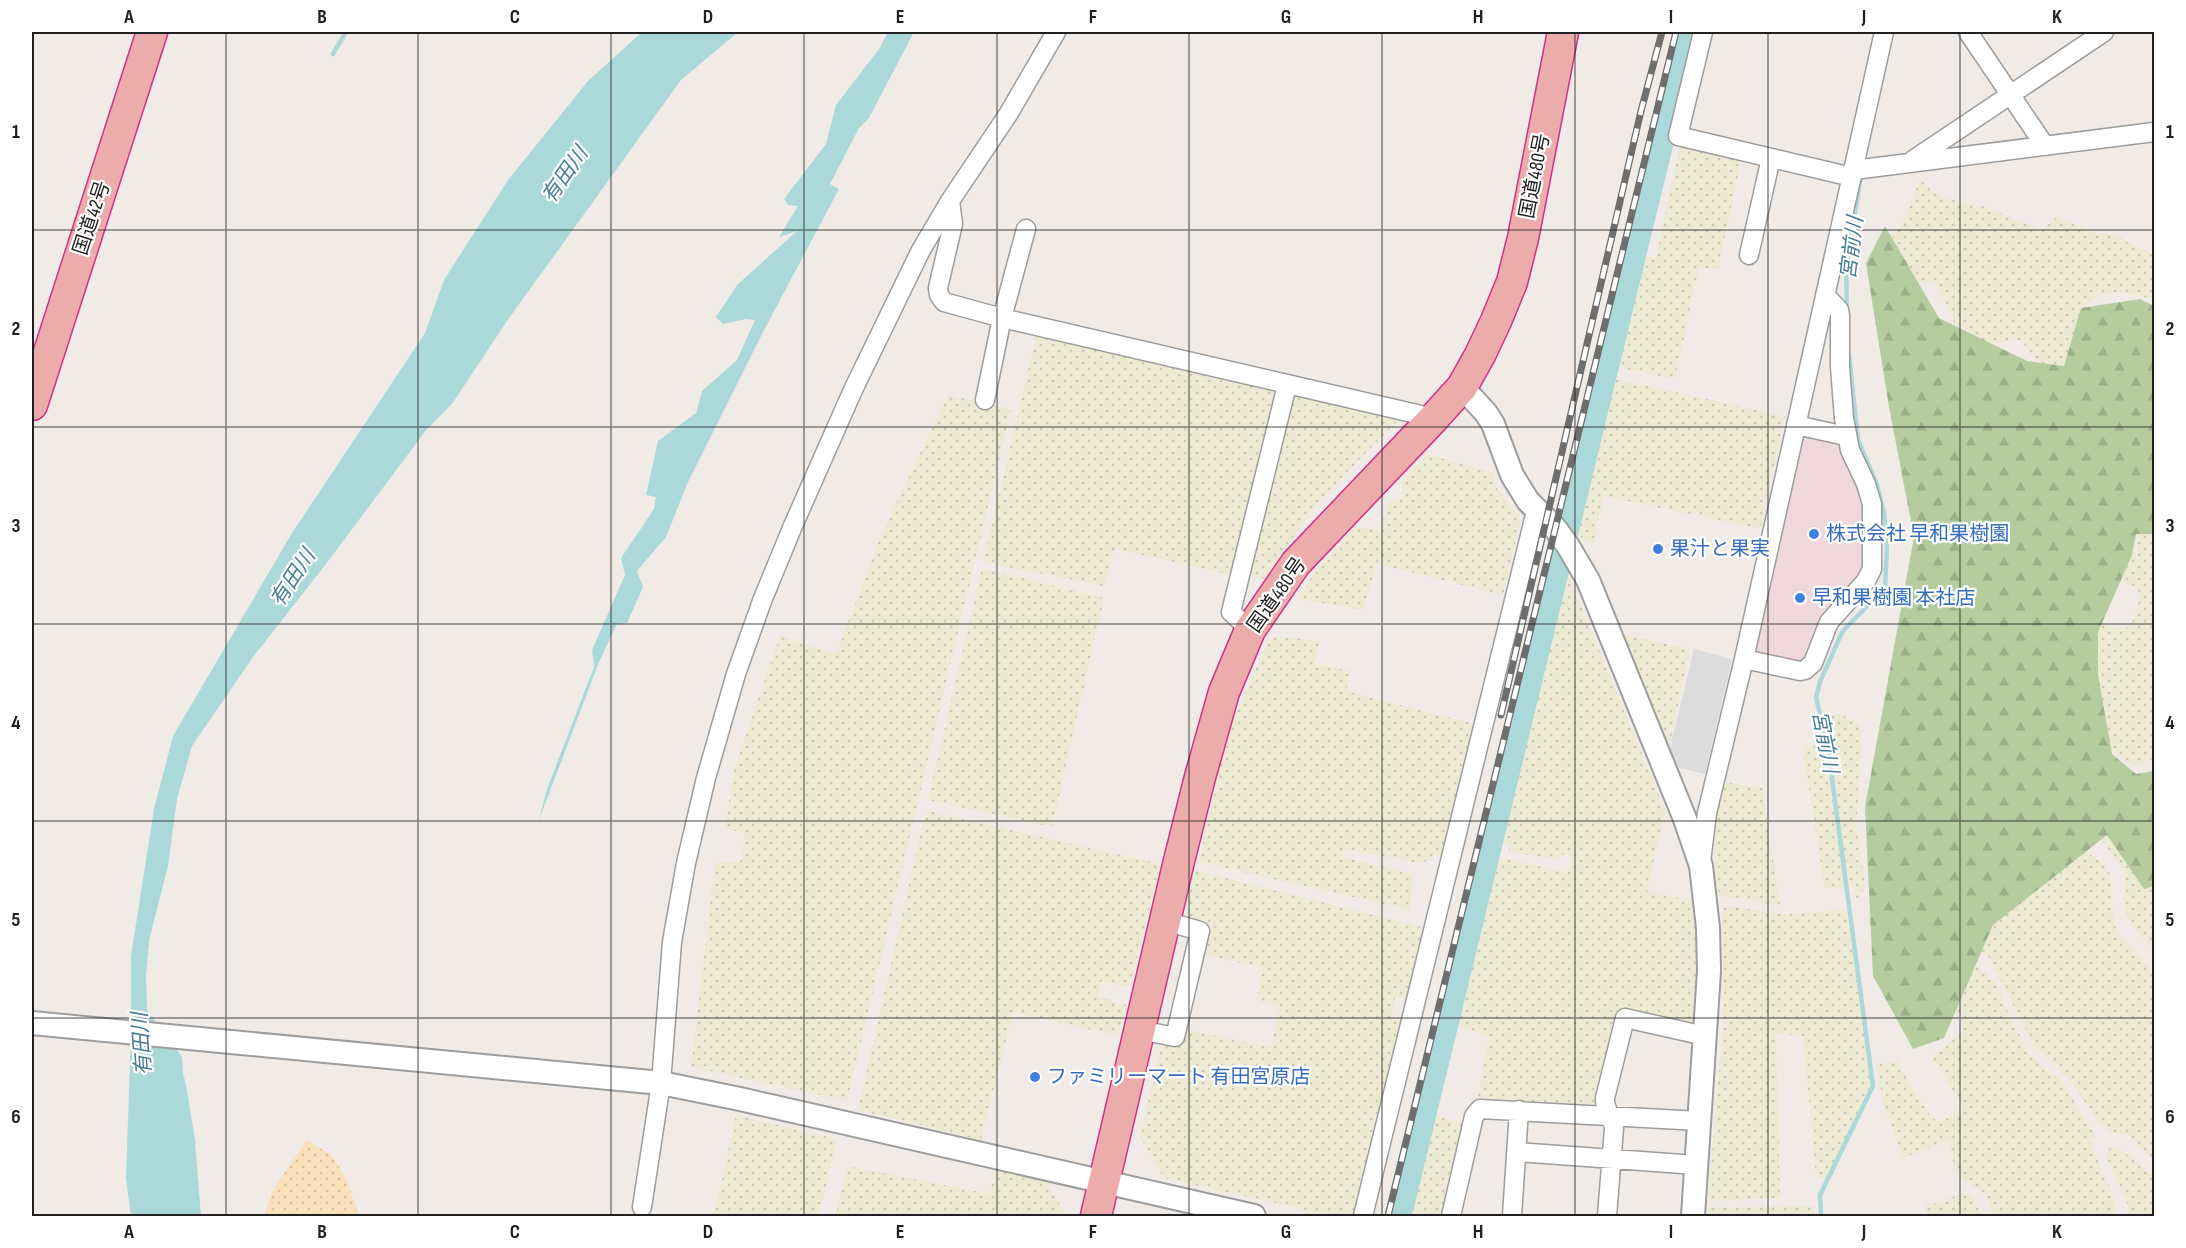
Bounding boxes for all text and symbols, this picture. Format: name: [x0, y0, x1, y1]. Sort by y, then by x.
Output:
text: A: [123, 5, 134, 29]
text: B: [317, 5, 327, 29]
text: C: [510, 5, 520, 29]
text: D: [703, 5, 713, 29]
text: E: [896, 5, 904, 29]
text: F: [1089, 5, 1097, 29]
text: G: [1281, 5, 1291, 29]
text: H: [1473, 5, 1483, 29]
text: I: [1669, 5, 1673, 29]
text: J: [1861, 5, 1866, 29]
text: K: [2052, 5, 2062, 29]
text: 1: [12, 120, 20, 144]
text: 1: [2166, 120, 2174, 144]
street label: 国道480号: [1515, 131, 1555, 221]
water label: 有田川: [537, 140, 594, 208]
street label: 国道42号: [69, 178, 115, 258]
water label: 宮前川: [1836, 213, 1868, 281]
text: 2: [12, 317, 20, 341]
text: 2: [2166, 317, 2174, 341]
text: 3: [12, 514, 21, 538]
text: 3: [2166, 514, 2175, 538]
place label: 株式会社 早和果樹園: [1826, 522, 2009, 546]
marker: 株式会社 早和果樹園: [1807, 527, 1821, 541]
place label: 果汁と果実: [1670, 537, 1770, 561]
marker: 果汁と果実: [1651, 542, 1665, 556]
water label: 有田川: [265, 543, 322, 611]
street label: 国道480号: [1242, 553, 1312, 637]
place label: 早和果樹園 本社店: [1812, 586, 1975, 610]
marker: 早和果樹園 本社店: [1793, 591, 1807, 605]
water label: 宮前川: [1807, 709, 1844, 777]
text: 4: [11, 711, 21, 735]
text: 4: [2165, 711, 2175, 735]
text: 5: [12, 908, 21, 932]
text: 5: [2166, 908, 2175, 932]
water label: 有田川: [127, 1010, 157, 1076]
place label: ファミリーマート 有田宮原店: [1047, 1065, 1310, 1089]
marker: ファミリーマート 有田宮原店: [1028, 1070, 1042, 1084]
text: 6: [11, 1105, 21, 1129]
text: 6: [2165, 1105, 2175, 1129]
text: A: [123, 1220, 134, 1244]
text: B: [317, 1220, 327, 1244]
text: C: [510, 1220, 520, 1244]
text: D: [703, 1220, 713, 1244]
text: E: [896, 1220, 904, 1244]
text: F: [1089, 1220, 1097, 1244]
text: G: [1281, 1220, 1291, 1244]
text: H: [1473, 1220, 1483, 1244]
text: I: [1669, 1220, 1673, 1244]
text: J: [1861, 1220, 1866, 1244]
text: K: [2052, 1220, 2062, 1244]

